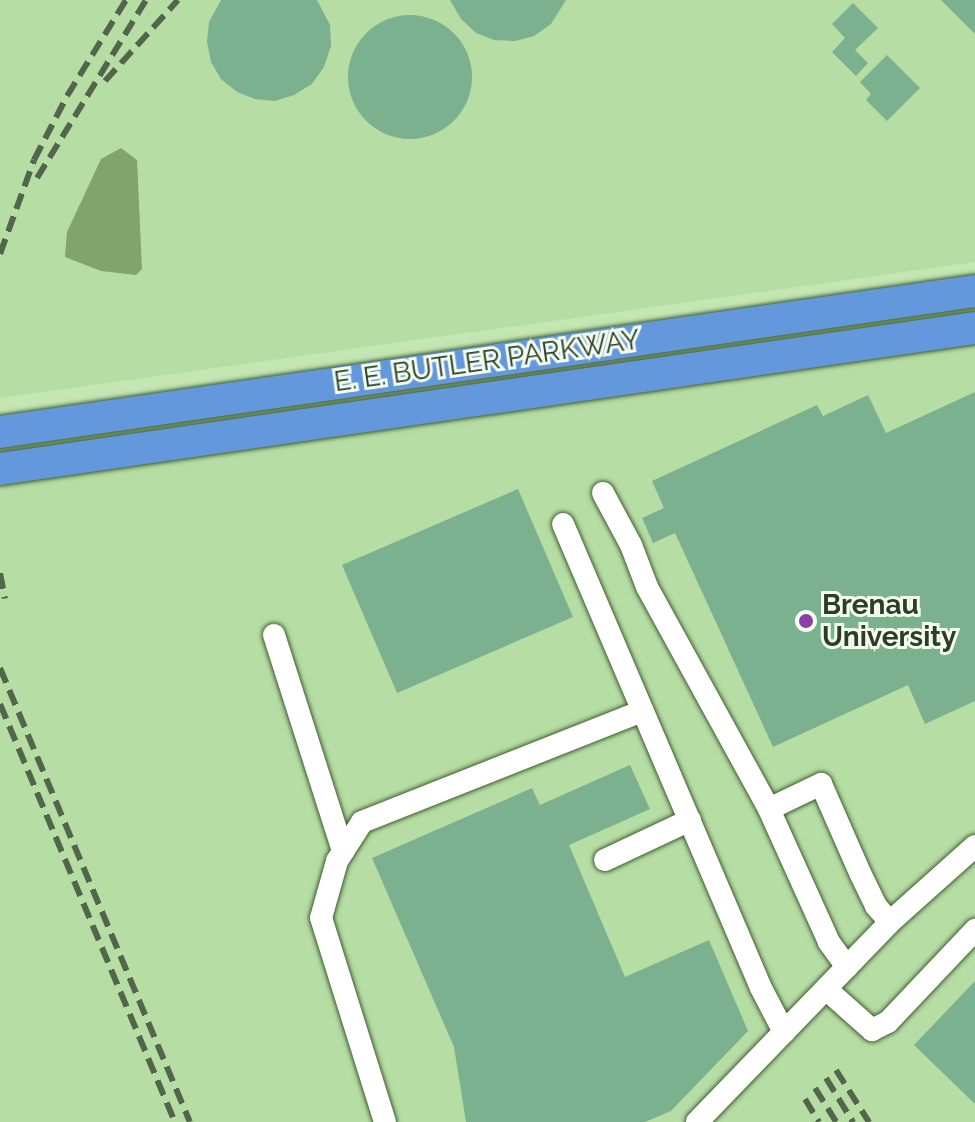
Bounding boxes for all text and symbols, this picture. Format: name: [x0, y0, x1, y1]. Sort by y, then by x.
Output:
street label: E. E. BUTLER PARKWAY: [332, 323, 642, 399]
place label: Brenau University: [822, 588, 956, 654]
marker: Brenau University: [797, 612, 815, 630]

